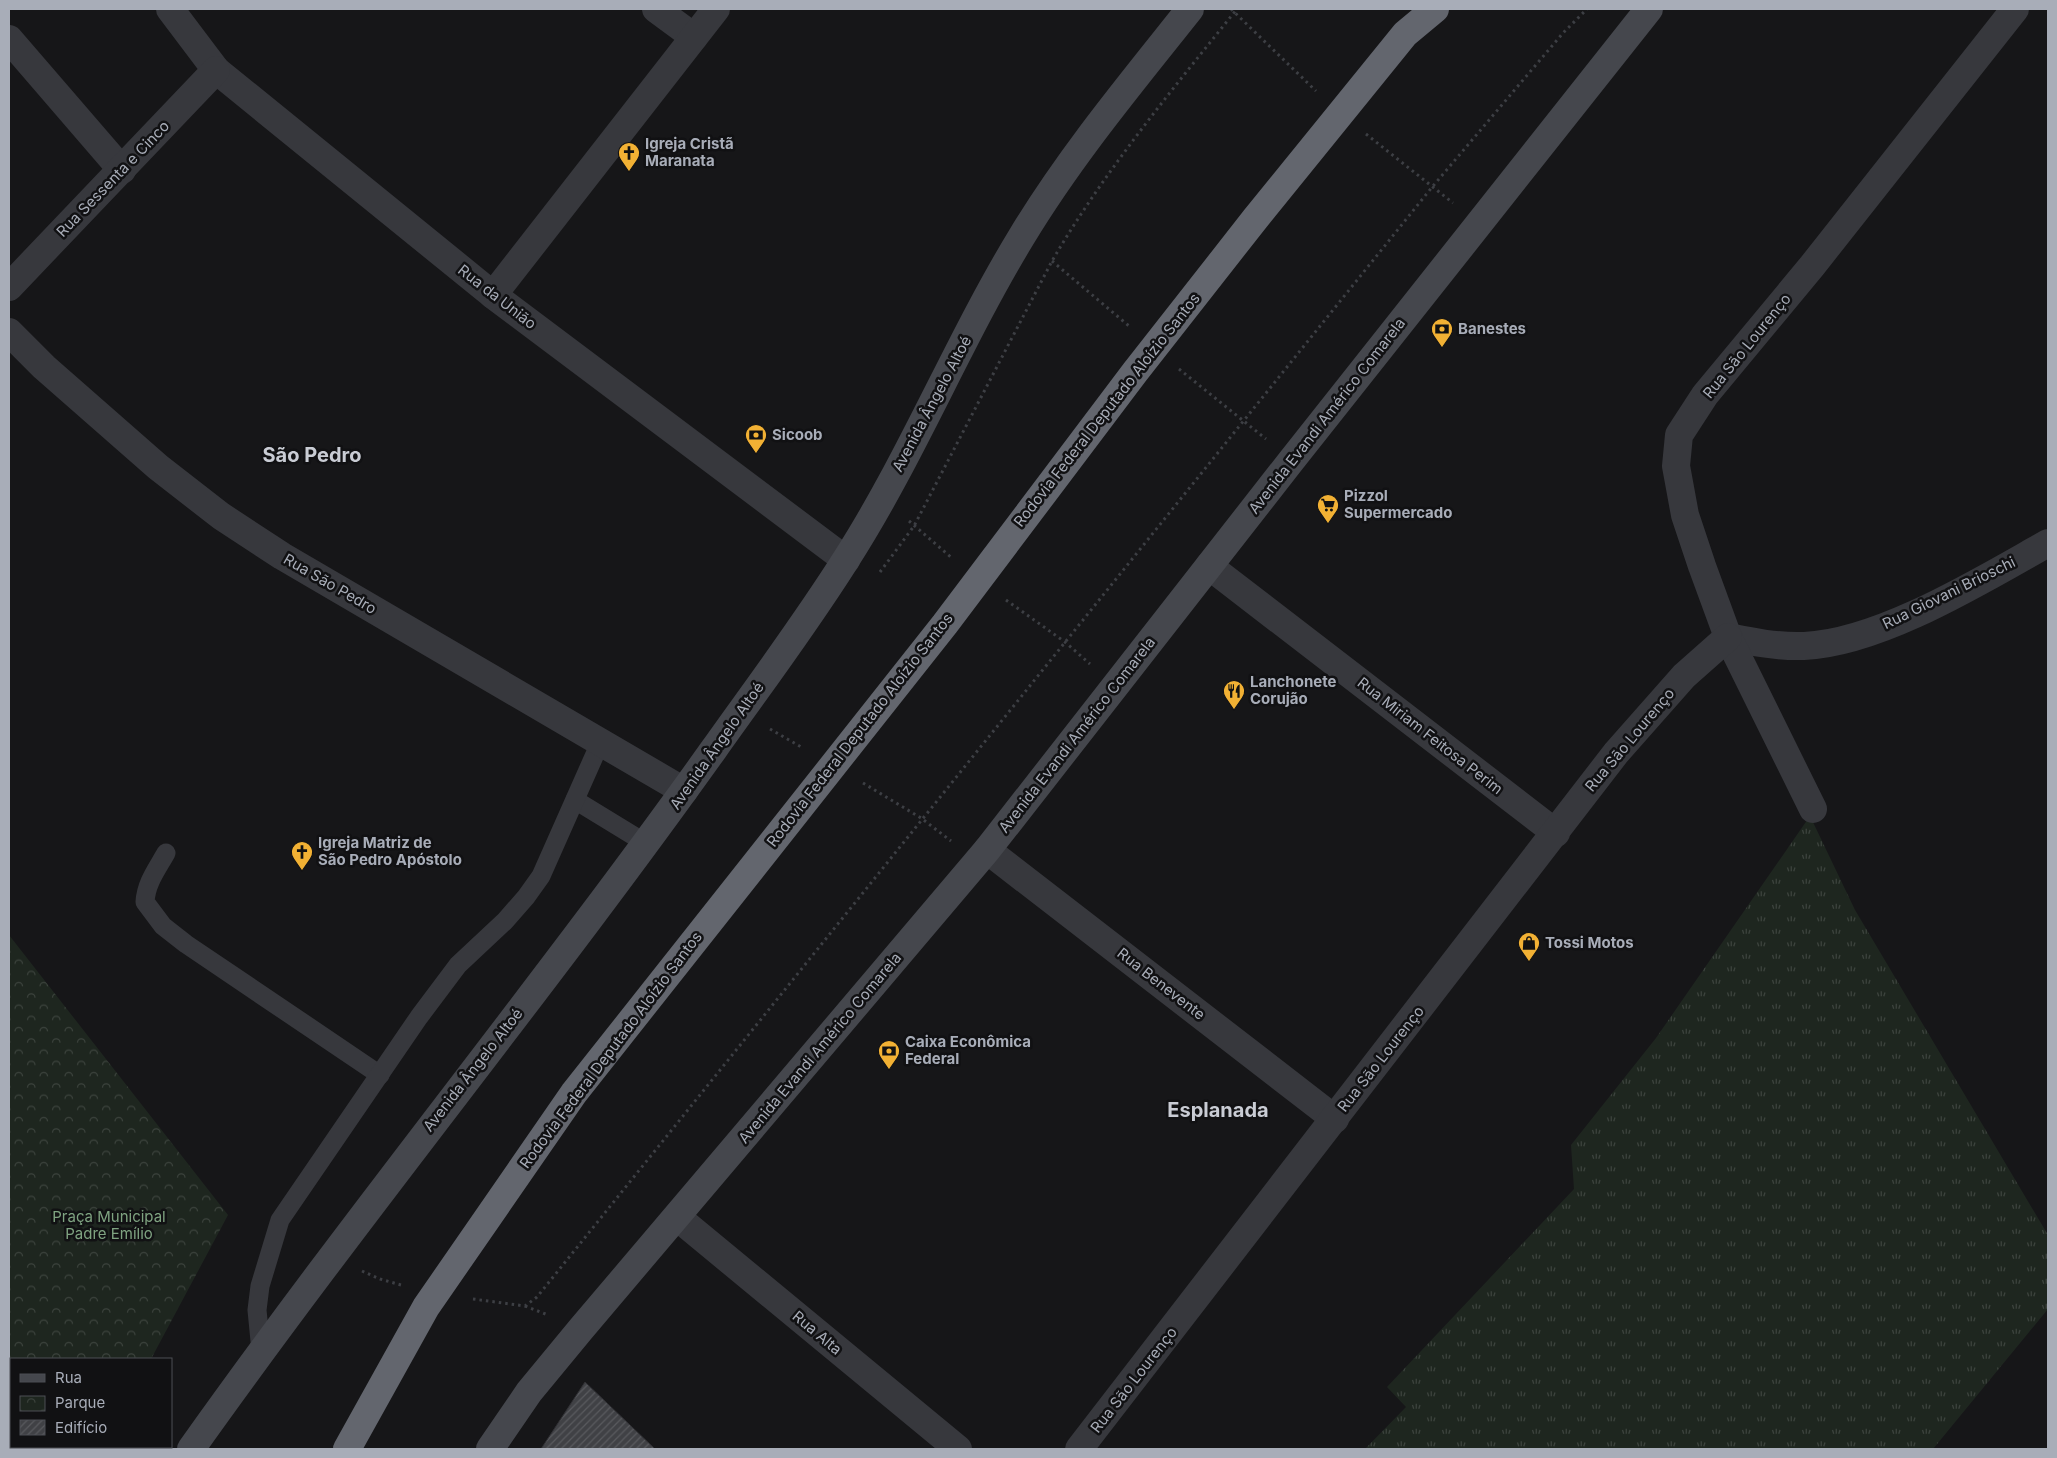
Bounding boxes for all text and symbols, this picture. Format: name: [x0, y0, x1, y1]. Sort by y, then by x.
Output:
street label: Rua Sessenta e Cinco: [52, 116, 173, 241]
place label: Igreja Cristã Maranata: [645, 134, 734, 170]
church icon: Igreja Cristã Maranata: [617, 141, 641, 172]
street label: Rua da União: [454, 260, 540, 333]
street label: Rodovia Federal Deputado Aloízio Santos: [1009, 289, 1204, 530]
street label: Rua São Lourenço: [1699, 289, 1795, 402]
street label: Avenida Evandi Américo Comarela: [1244, 314, 1409, 517]
bank icon: Banestes: [1430, 317, 1454, 348]
place label: Banestes: [1458, 319, 1526, 338]
street label: Avenida Ângelo Altoé: [888, 333, 975, 475]
bank icon: Sicoob: [744, 423, 768, 454]
place label: Sicoob: [772, 425, 823, 444]
district label: São Pedro: [263, 443, 361, 467]
place label: Pizzol Supermercado: [1344, 486, 1452, 522]
supermarket icon: Pizzol Supermercado: [1316, 493, 1340, 524]
street label: Rua São Pedro: [280, 549, 380, 618]
street label: Rua Giovani Brioschi: [1879, 552, 2018, 633]
street label: Rodovia Federal Deputado Aloízio Santos: [762, 609, 957, 850]
street label: Avenida Evandi Américo Comarela: [994, 633, 1159, 836]
place label: Lanchonete Corujão: [1250, 672, 1337, 708]
street label: Rua Miriam Feitosa Perim: [1354, 673, 1507, 798]
street label: Avenida Ângelo Altoé: [665, 678, 768, 813]
restaurant icon: Lanchonete Corujão: [1222, 679, 1246, 710]
street label: Rua São Lourenço: [1581, 684, 1678, 795]
place label: Igreja Matriz de São Pedro Apóstolo: [318, 833, 462, 869]
church icon: Igreja Matriz de São Pedro Apóstolo: [290, 840, 314, 871]
street label: Rodovia Federal Deputado Aloízio Santos: [515, 927, 706, 1172]
shop icon: Tossi Motos: [1517, 931, 1541, 962]
place label: Tossi Motos: [1545, 933, 1634, 952]
street label: Rua Benevente: [1114, 943, 1209, 1024]
street label: Avenida Evandi Américo Comarela: [734, 948, 905, 1147]
street label: Rua São Lourenço: [1333, 1002, 1428, 1116]
street label: Avenida Ângelo Altoé: [419, 1004, 527, 1135]
place label: Caixa Econômica Federal: [905, 1032, 1031, 1068]
bank icon: Caixa Econômica Federal: [877, 1039, 901, 1070]
district label: Esplanada: [1167, 1098, 1269, 1122]
park label: Praça Municipal Padre Emílio: [52, 1207, 166, 1243]
street label: Rua Alta: [789, 1306, 846, 1359]
street label: Rua São Lourenço: [1086, 1323, 1181, 1437]
legend: [10, 1358, 172, 1448]
text: Rua: [55, 1368, 82, 1387]
text: Parque: [55, 1393, 105, 1412]
text: Edifício: [55, 1418, 107, 1437]

